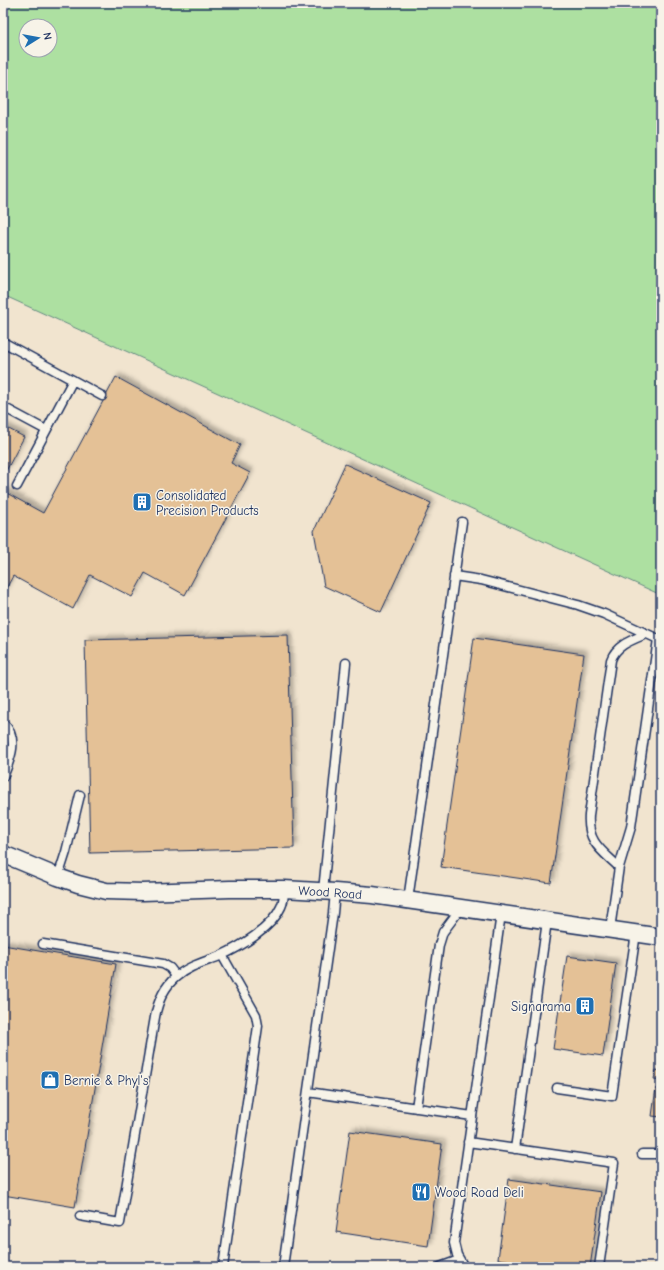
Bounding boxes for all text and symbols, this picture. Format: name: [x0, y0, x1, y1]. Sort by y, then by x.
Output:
north arrow: [18, 18, 58, 58]
text: N: [40, 31, 54, 41]
place label: Consolidated Precision Products: [156, 488, 259, 518]
building icon: Consolidated Precision Products: [131, 491, 153, 513]
street label: Wood Road: [298, 882, 363, 902]
building icon: Signarama: [574, 995, 596, 1017]
place label: Signarama: [511, 999, 571, 1014]
shop icon: Bernie & Phyl's: [39, 1069, 61, 1091]
place label: Bernie & Phyl's: [64, 1073, 148, 1088]
restaurant icon: Wood Road Deli: [410, 1181, 432, 1203]
place label: Wood Road Deli: [435, 1185, 524, 1200]

